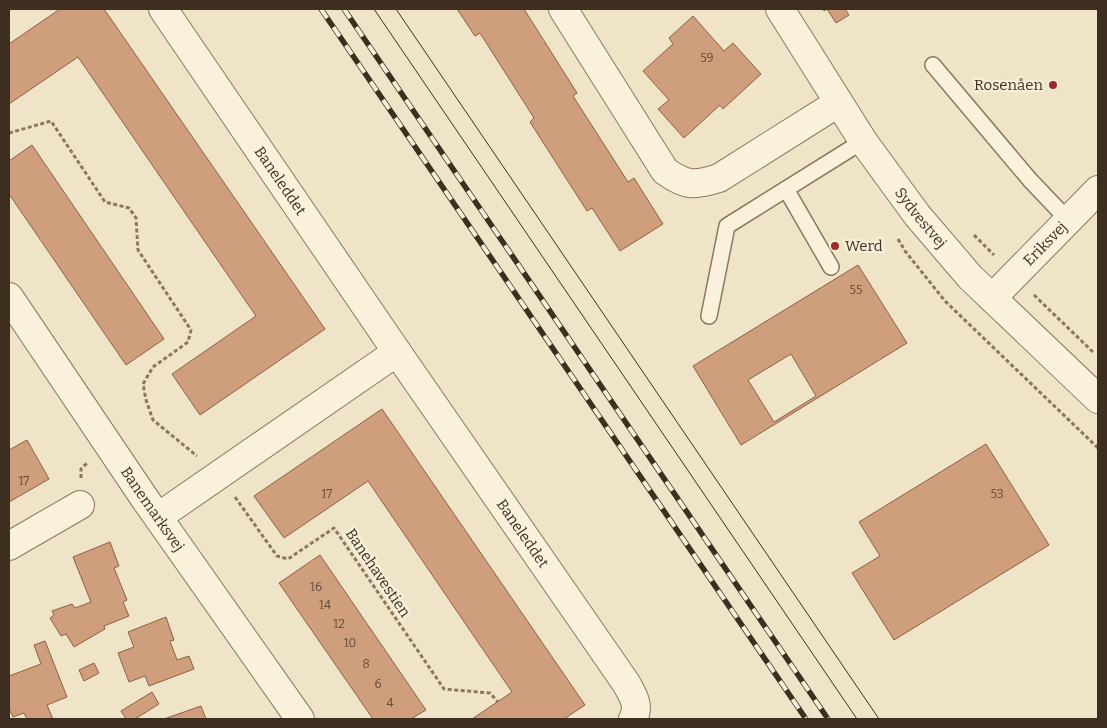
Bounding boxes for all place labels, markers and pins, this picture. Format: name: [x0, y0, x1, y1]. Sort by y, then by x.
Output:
place label: Rosenåen: [974, 76, 1043, 94]
marker: Rosenåen: [1047, 79, 1059, 91]
place label: Werd: [845, 237, 883, 255]
marker: Werd: [829, 240, 841, 252]

